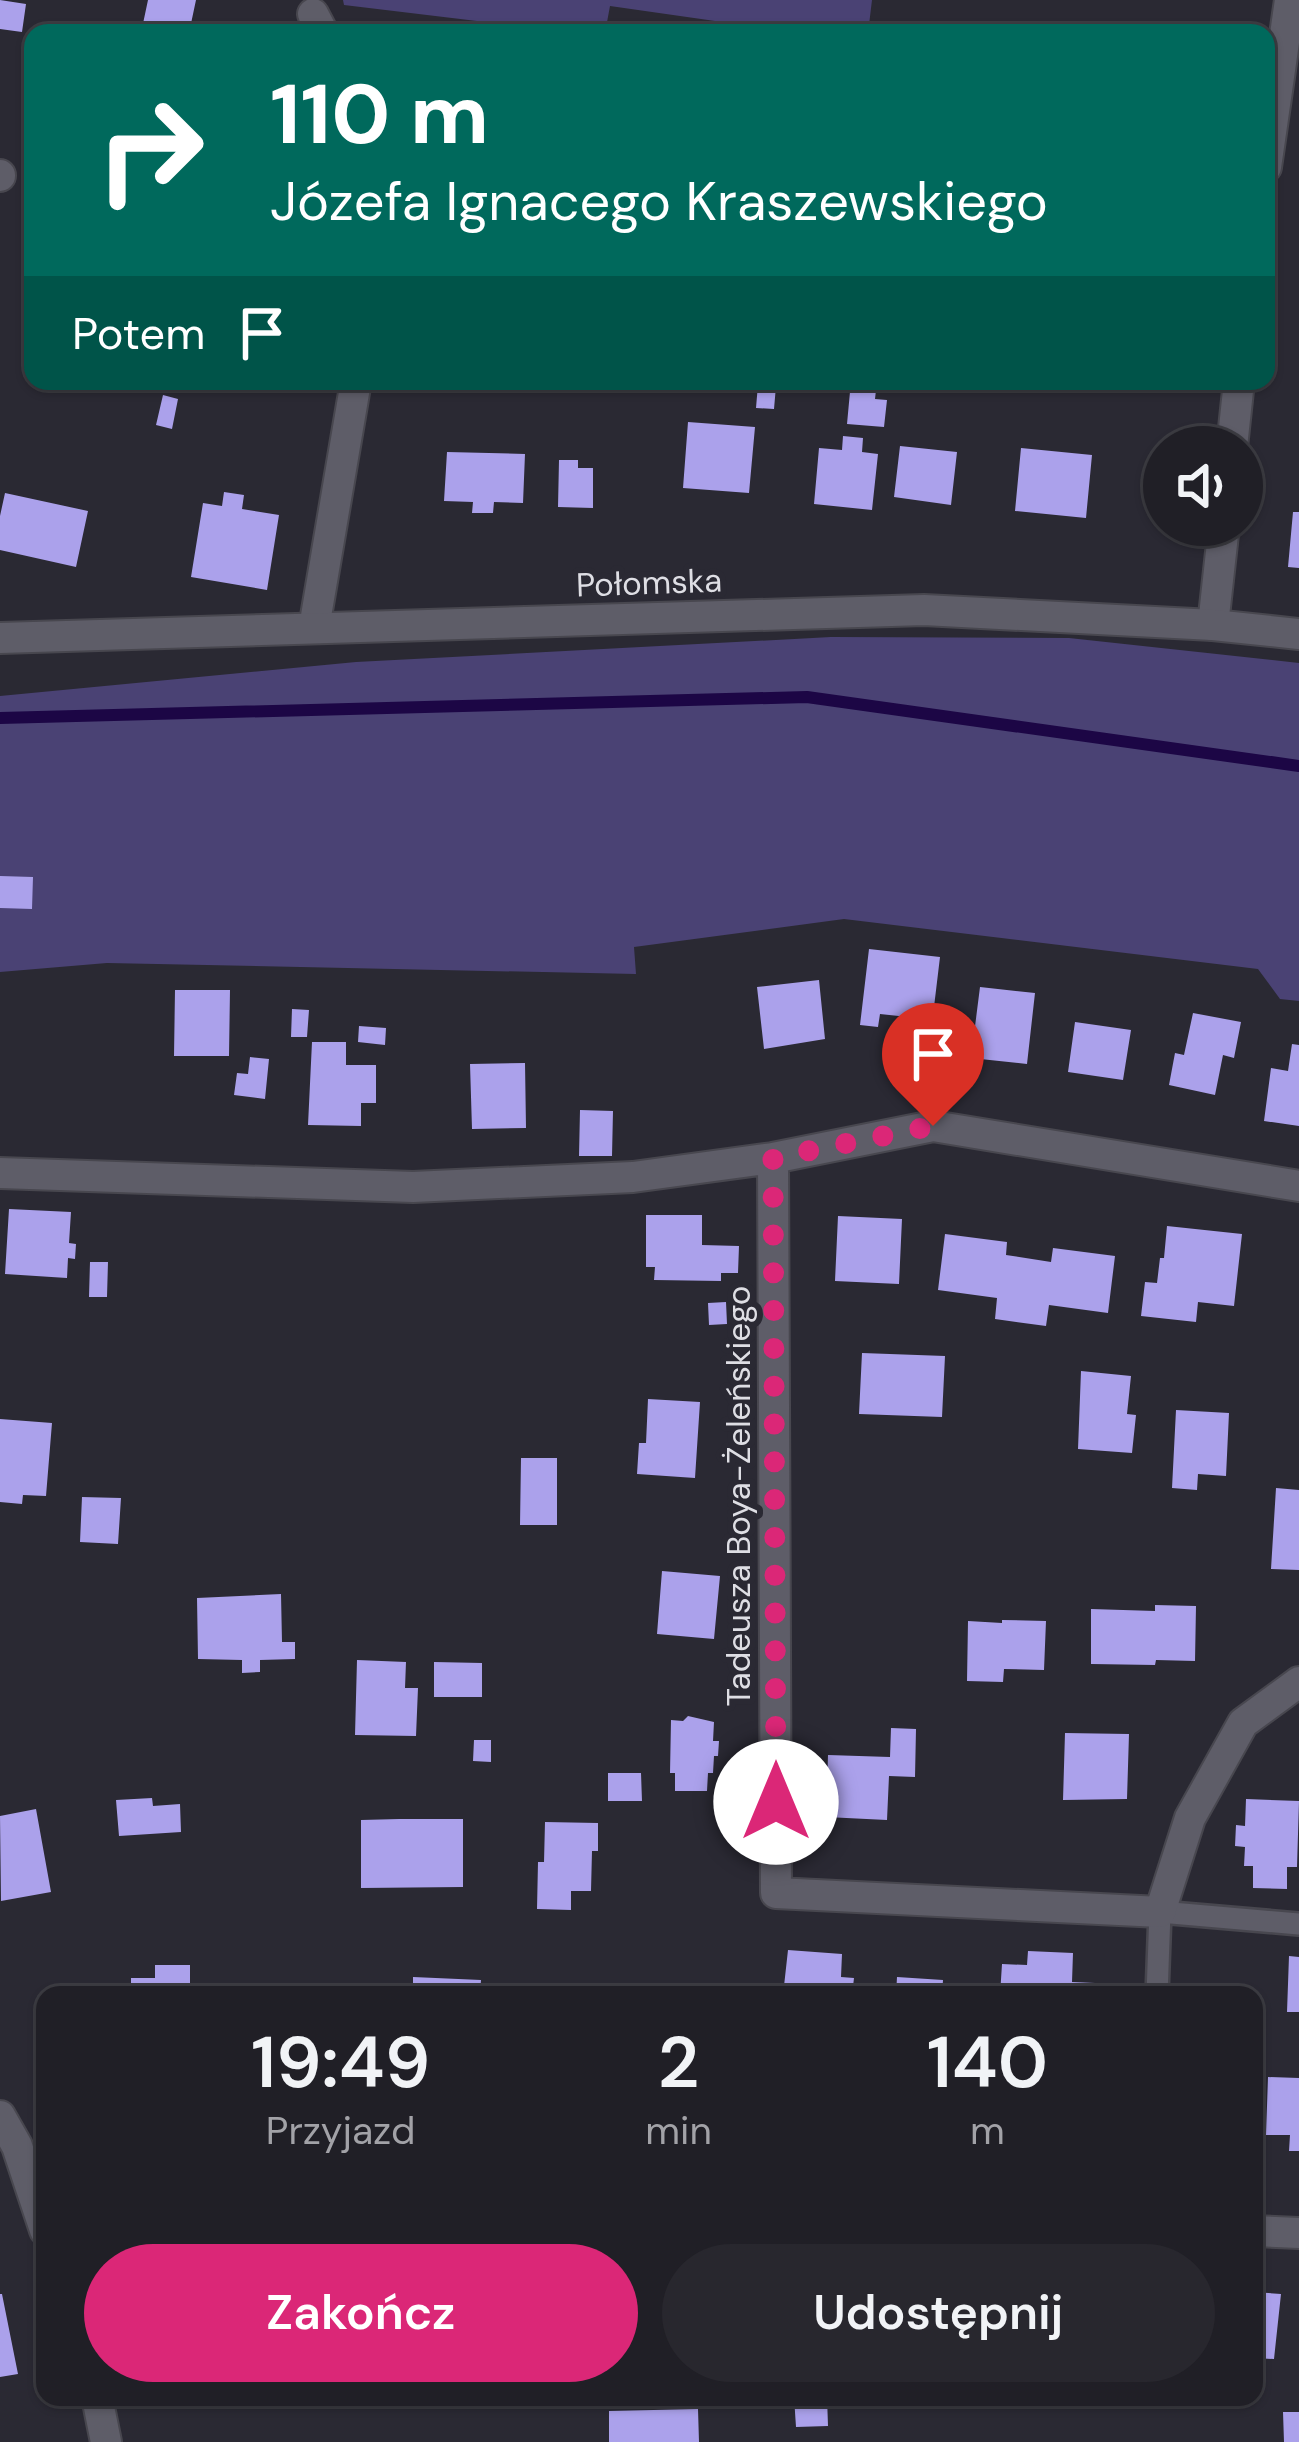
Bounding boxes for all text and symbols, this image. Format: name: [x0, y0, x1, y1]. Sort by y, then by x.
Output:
text: 110 m: [270, 60, 489, 169]
icon: right: [72, 72, 228, 228]
text: Józefa Ignacego Kraszewskiego: [270, 166, 1048, 237]
icon: arrive: [229, 300, 295, 366]
text: Potem: [72, 304, 205, 363]
map controls: [1143, 426, 1263, 546]
button: sound: [1143, 426, 1263, 546]
street label: Połomska: [575, 558, 723, 607]
pin: [882, 1003, 984, 1126]
icon: arrive: [900, 1021, 966, 1087]
street label: Tadeusza Boya-Żeleńskiego: [717, 1286, 760, 1706]
position arrow: [713, 1739, 839, 1865]
text: 19:49: [251, 2016, 430, 2109]
text: 2: [658, 2016, 699, 2109]
text: 140: [927, 2016, 1048, 2109]
text: Przyjazd: [266, 2105, 415, 2156]
text: min: [645, 2105, 712, 2156]
text: m: [970, 2105, 1005, 2156]
button: Zakończ: [84, 2244, 638, 2382]
button: Udostępnij: [662, 2244, 1215, 2382]

